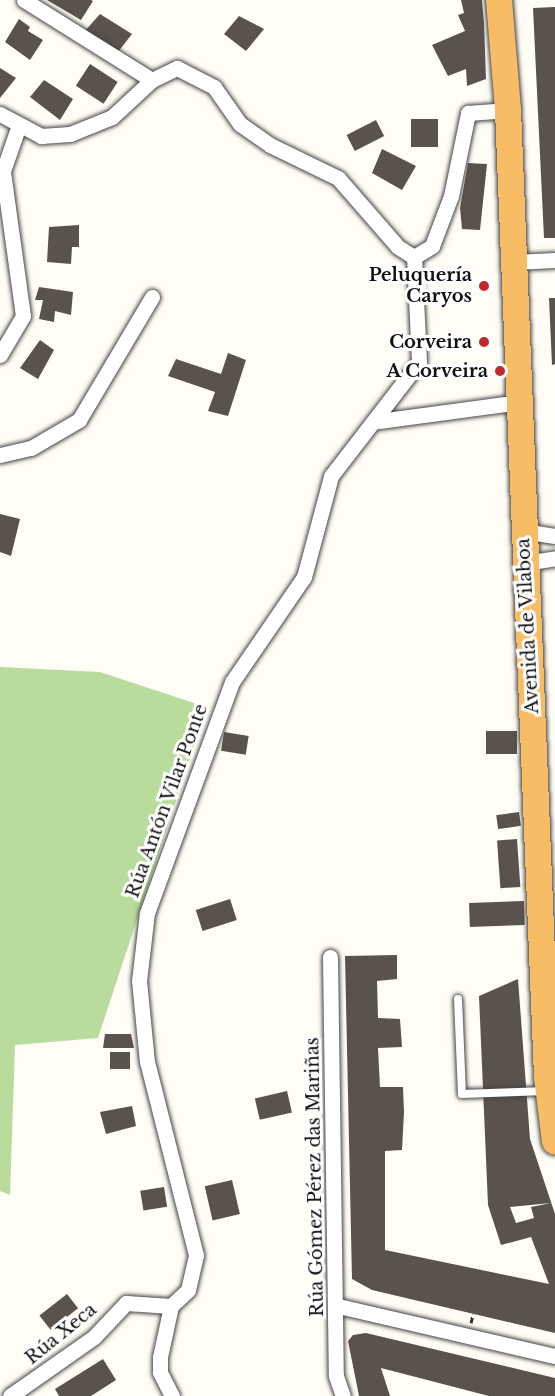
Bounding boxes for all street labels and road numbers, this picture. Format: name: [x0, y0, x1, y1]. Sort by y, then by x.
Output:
street label: Avenida de Vilaboa: [513, 537, 543, 715]
street label: Rúa Antón Vilar Ponte: [122, 700, 212, 902]
street label: Rúa Gómez Pérez das Mariñas: [302, 1037, 328, 1317]
street label: Rúa Xeca: [21, 1299, 101, 1369]

